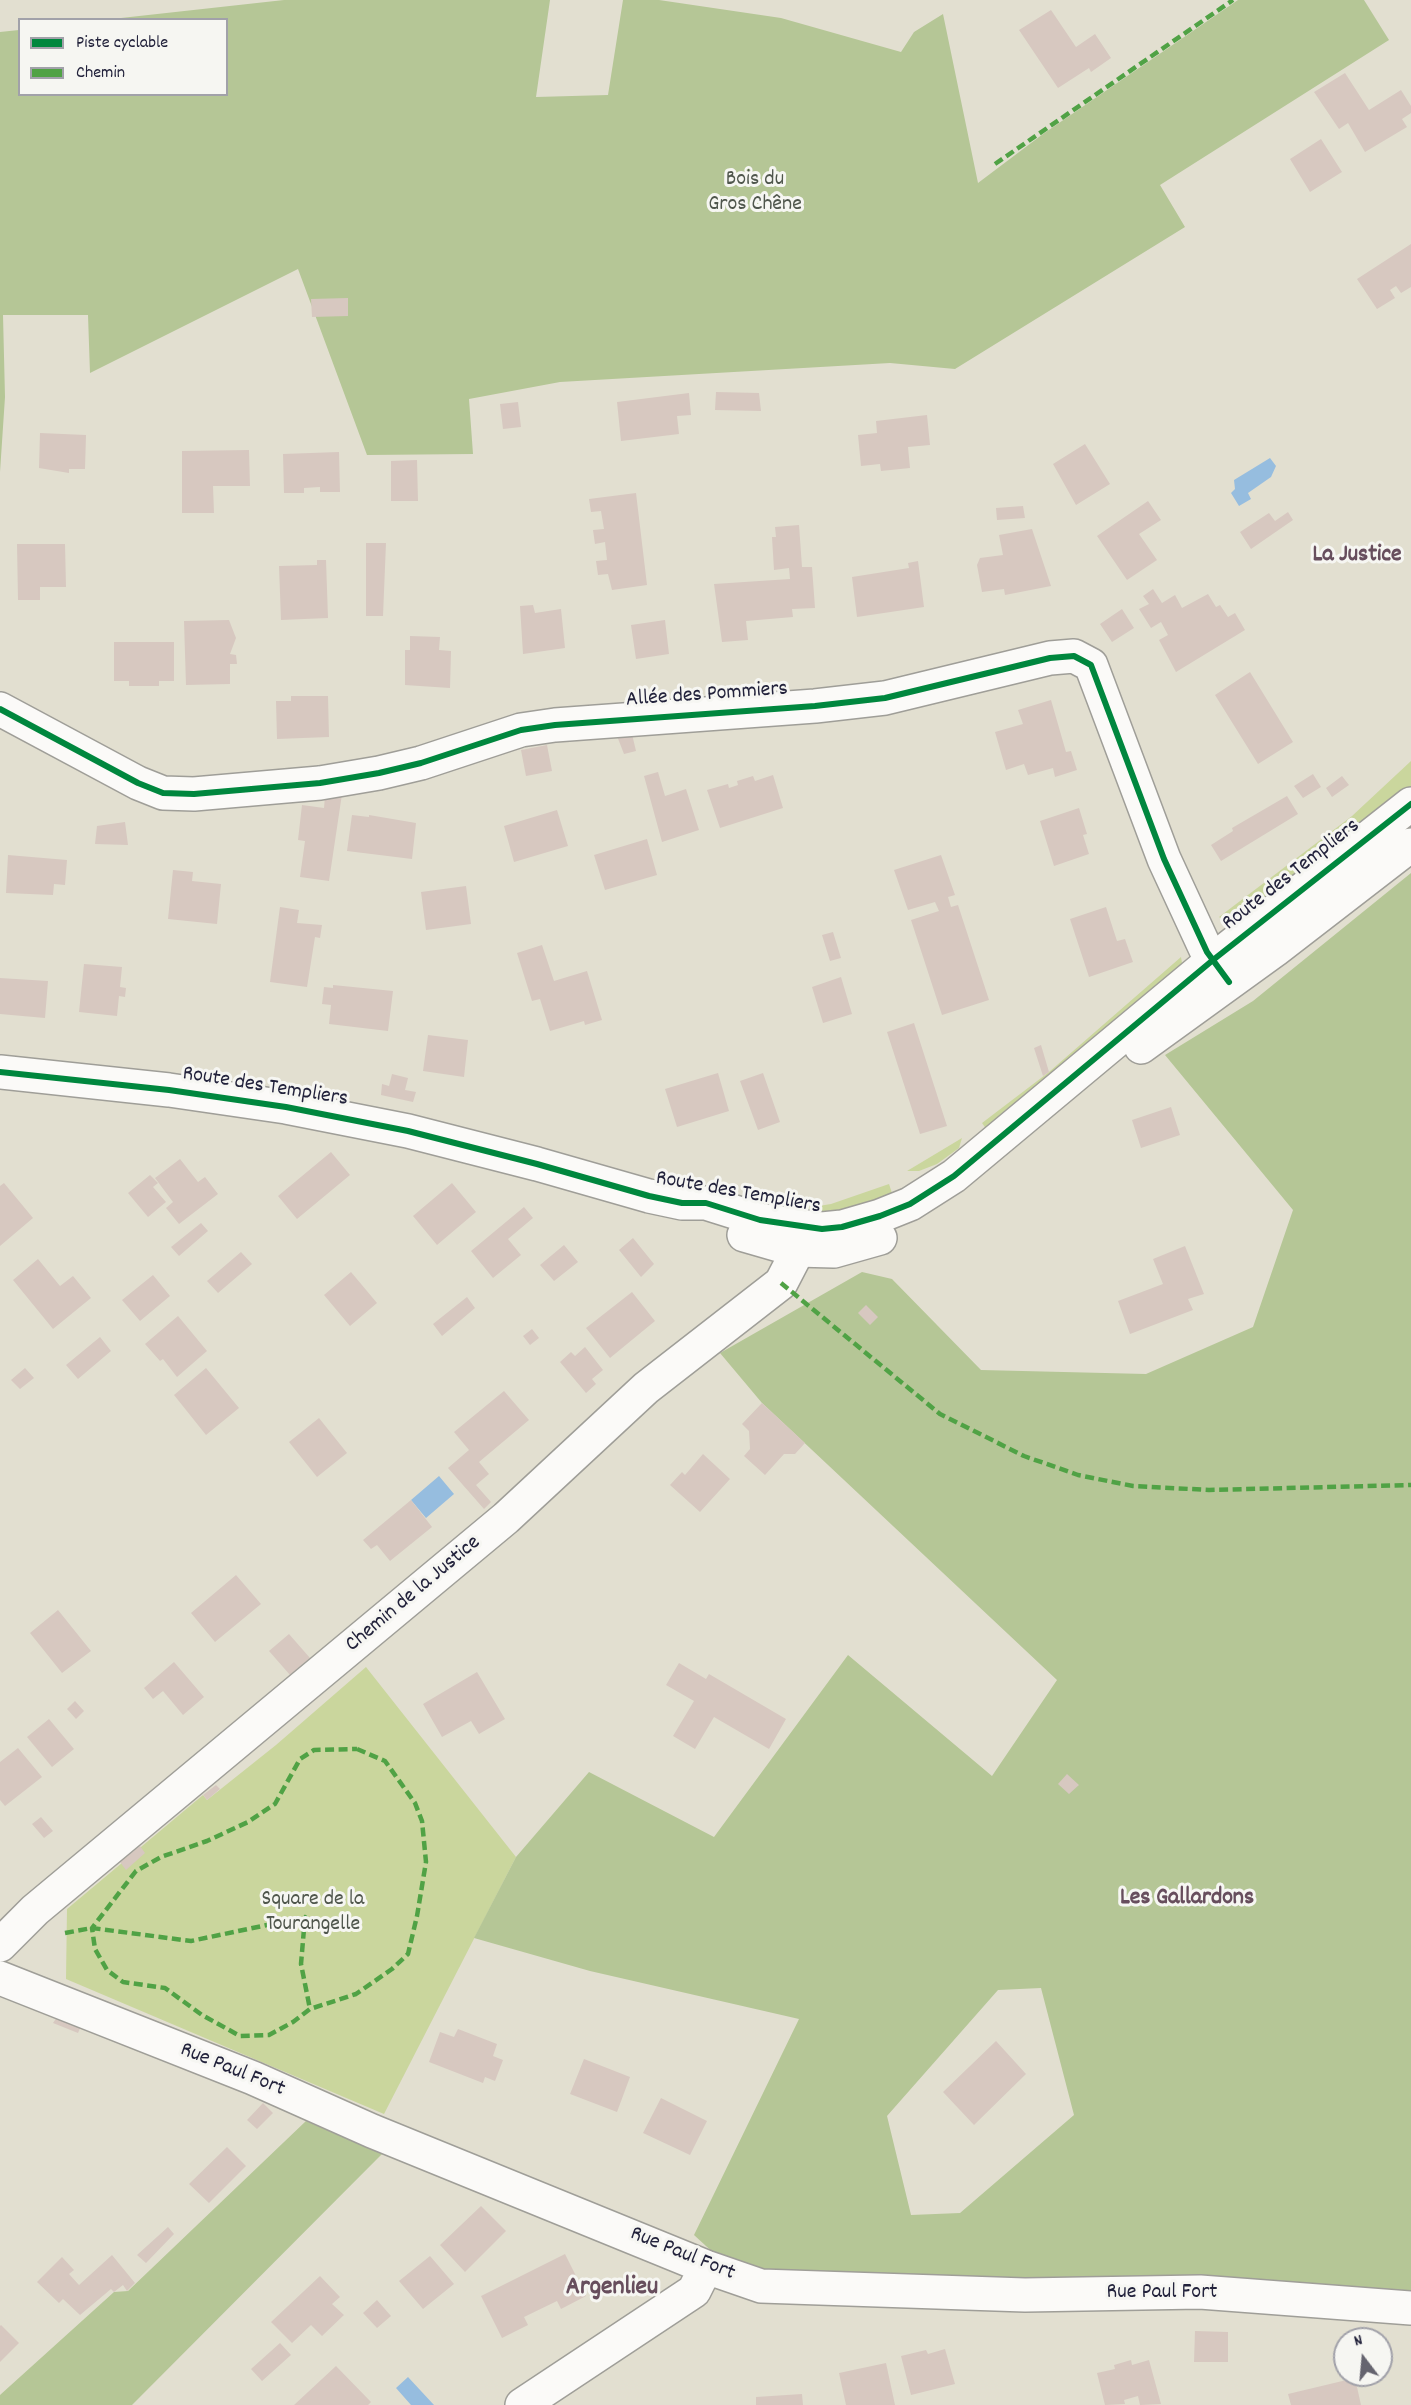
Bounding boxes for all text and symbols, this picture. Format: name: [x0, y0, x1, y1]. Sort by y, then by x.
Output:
legend: [18, 18, 228, 96]
text: Piste cyclable: [76, 31, 168, 56]
text: Chemin: [76, 61, 125, 86]
park label: Bois du Gros Chêne: [708, 168, 802, 220]
district label: La Justice: [1312, 543, 1402, 571]
street label: Allée des Pommiers: [625, 677, 789, 715]
street label: Route des Templiers: [1218, 814, 1366, 938]
street label: Route des Templiers: [180, 1062, 350, 1114]
street label: Route des Templiers: [653, 1166, 823, 1222]
street label: Chemin de la Justice: [341, 1531, 487, 1659]
district label: Les Gallardons: [1120, 1886, 1254, 1914]
park label: Square de la Tourangelle: [262, 1888, 364, 1940]
street label: Rue Paul Fort: [176, 2038, 288, 2104]
street label: Rue Paul Fort: [626, 2222, 738, 2288]
district label: Argenlieu: [566, 2273, 658, 2305]
street label: Rue Paul Fort: [1107, 2281, 1217, 2307]
north arrow: [1333, 2327, 1393, 2387]
text: N: [1351, 2329, 1365, 2353]

